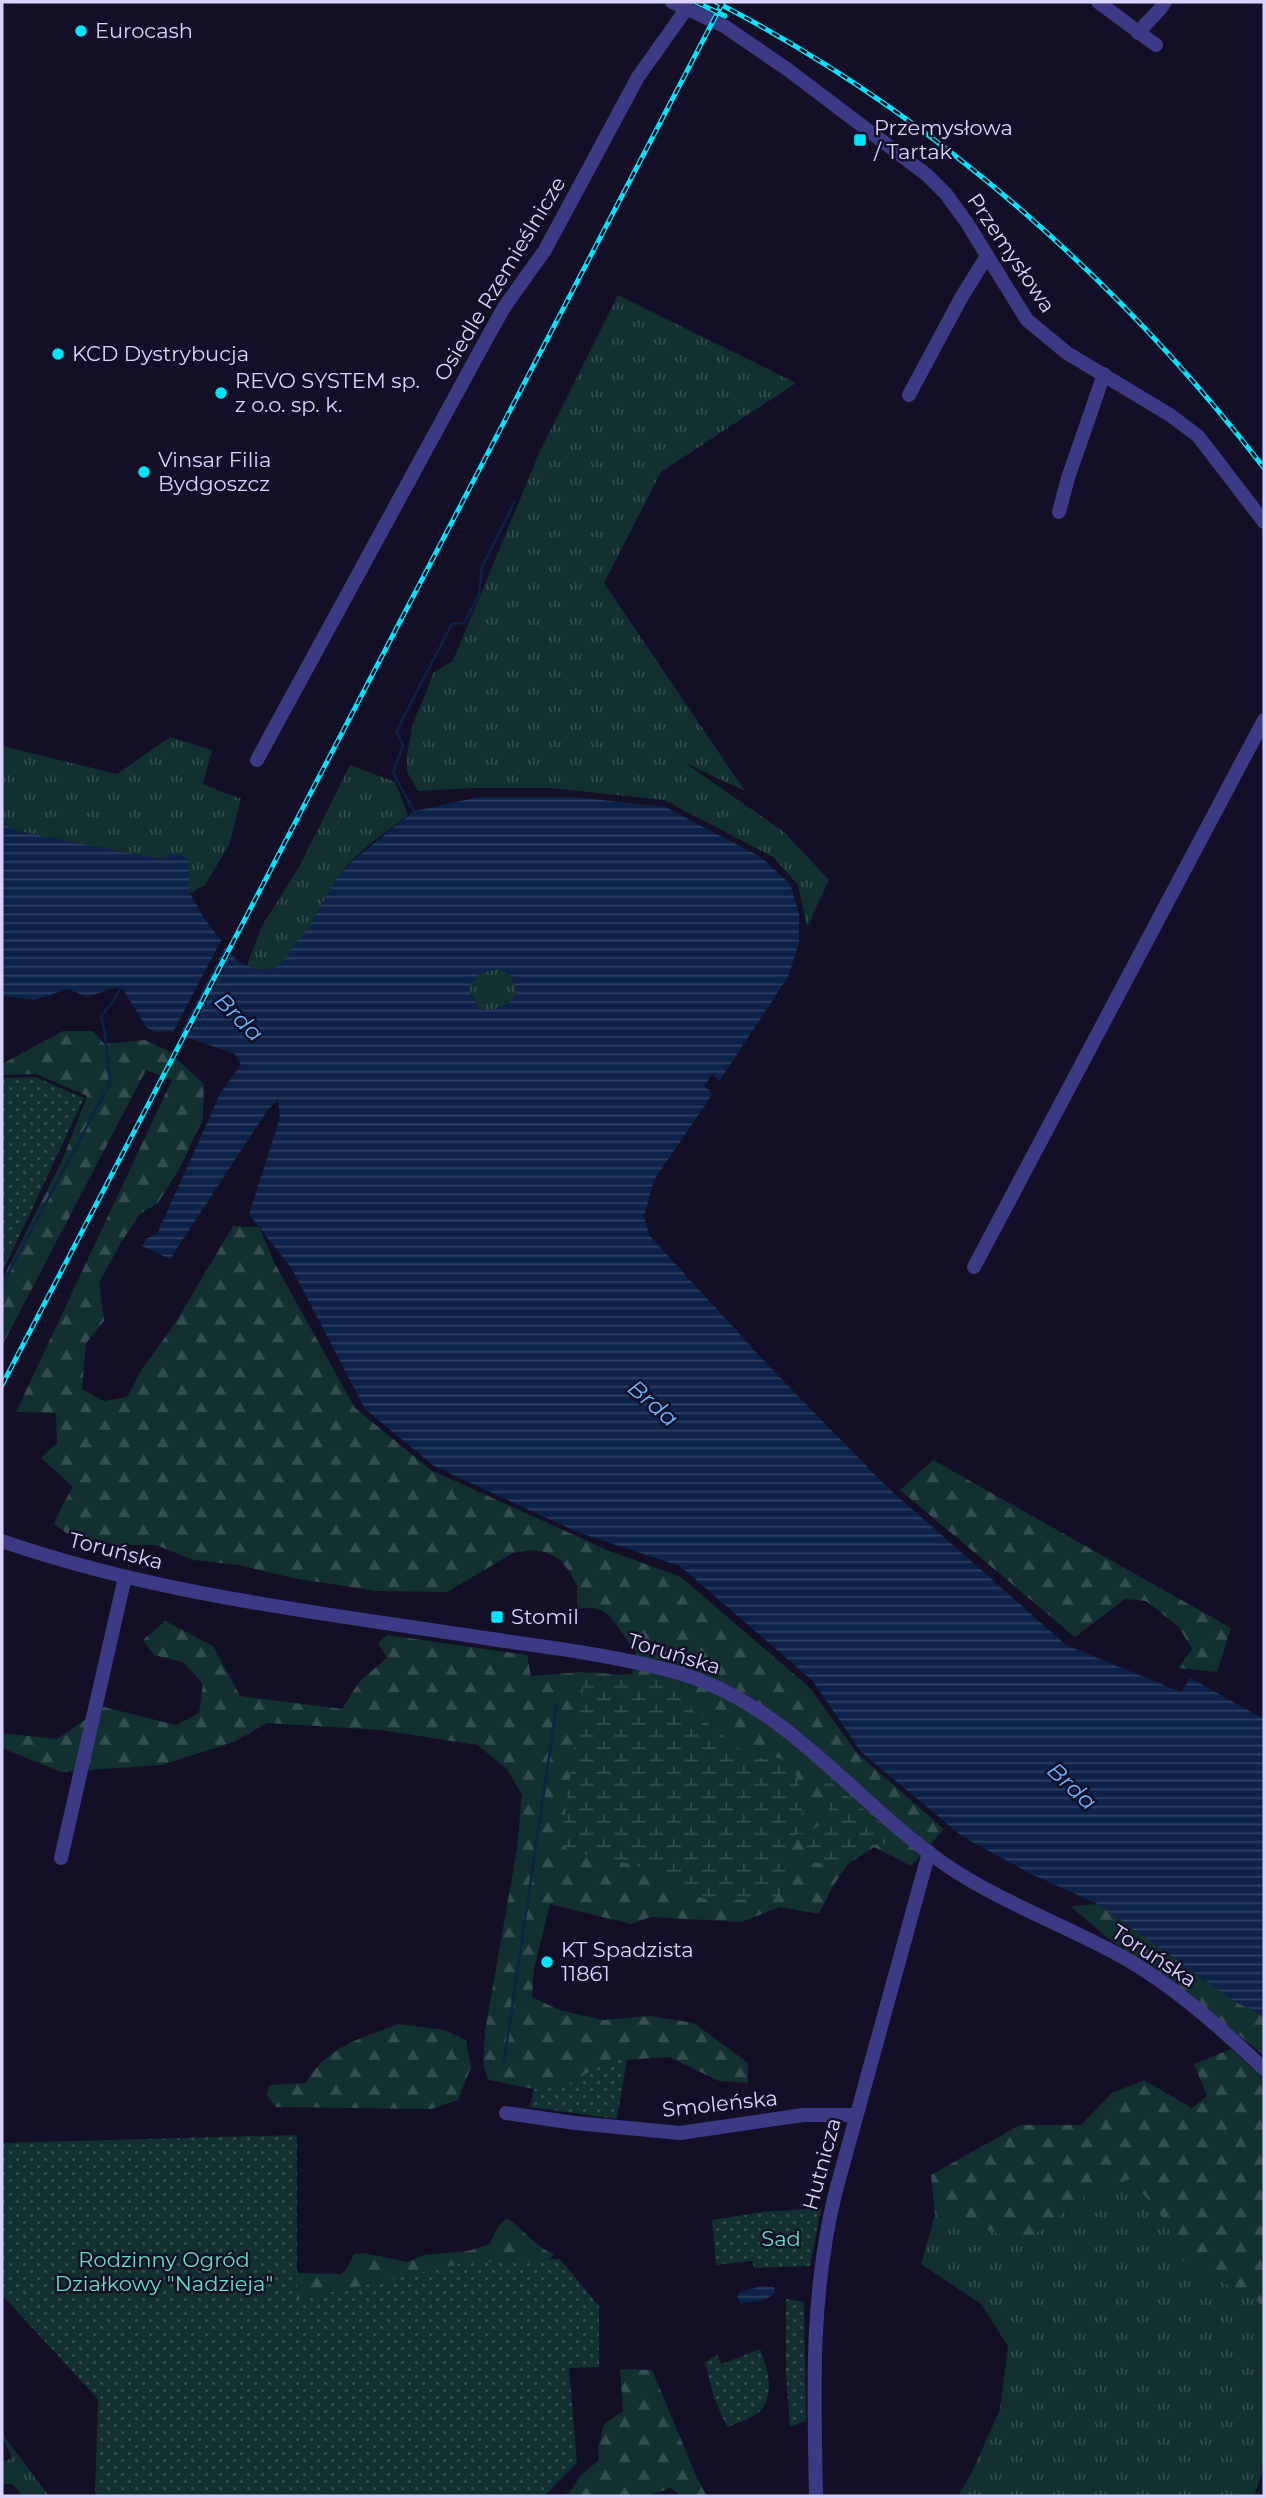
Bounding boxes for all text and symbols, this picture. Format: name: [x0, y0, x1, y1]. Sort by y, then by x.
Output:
place label: Eurocash: [95, 18, 193, 43]
marker: Eurocash: [73, 23, 89, 39]
place label: Przemysłowa / Tartak: [873, 115, 1013, 164]
marker: Przemysłowa / Tartak: [852, 132, 868, 148]
street label: Osiedle Rzemieślnicze: [429, 172, 571, 385]
street label: Przemysłowa: [962, 188, 1061, 317]
place label: KCD Dystrybucja: [72, 341, 249, 366]
marker: KCD Dystrybucja: [50, 346, 66, 362]
place label: REVO SYSTEM sp. z o.o. sp. k.: [235, 368, 420, 417]
marker: REVO SYSTEM sp. z o.o. sp. k.: [213, 385, 229, 401]
place label: Vinsar Filia Bydgoszcz: [158, 447, 271, 496]
marker: Vinsar Filia Bydgoszcz: [136, 464, 152, 480]
water label: Brda: [209, 987, 269, 1047]
water label: Brda: [622, 1374, 684, 1432]
street label: Toruńska: [67, 1527, 166, 1574]
place label: Stomil: [511, 1604, 579, 1629]
marker: Stomil: [489, 1609, 505, 1625]
street label: Toruńska: [625, 1628, 724, 1679]
water label: Brda: [1041, 1756, 1103, 1816]
street label: Toruńska: [1107, 1919, 1201, 1992]
place label: KT Spadzista 11861: [561, 1937, 694, 1986]
marker: KT Spadzista 11861: [539, 1954, 555, 1970]
street label: Smoleńska: [661, 2085, 779, 2122]
street label: Hutnicza: [797, 2115, 846, 2213]
park label: Sad: [761, 2226, 801, 2251]
park label: Rodzinny Ogród Działkowy "Nadzieja": [55, 2247, 273, 2296]

